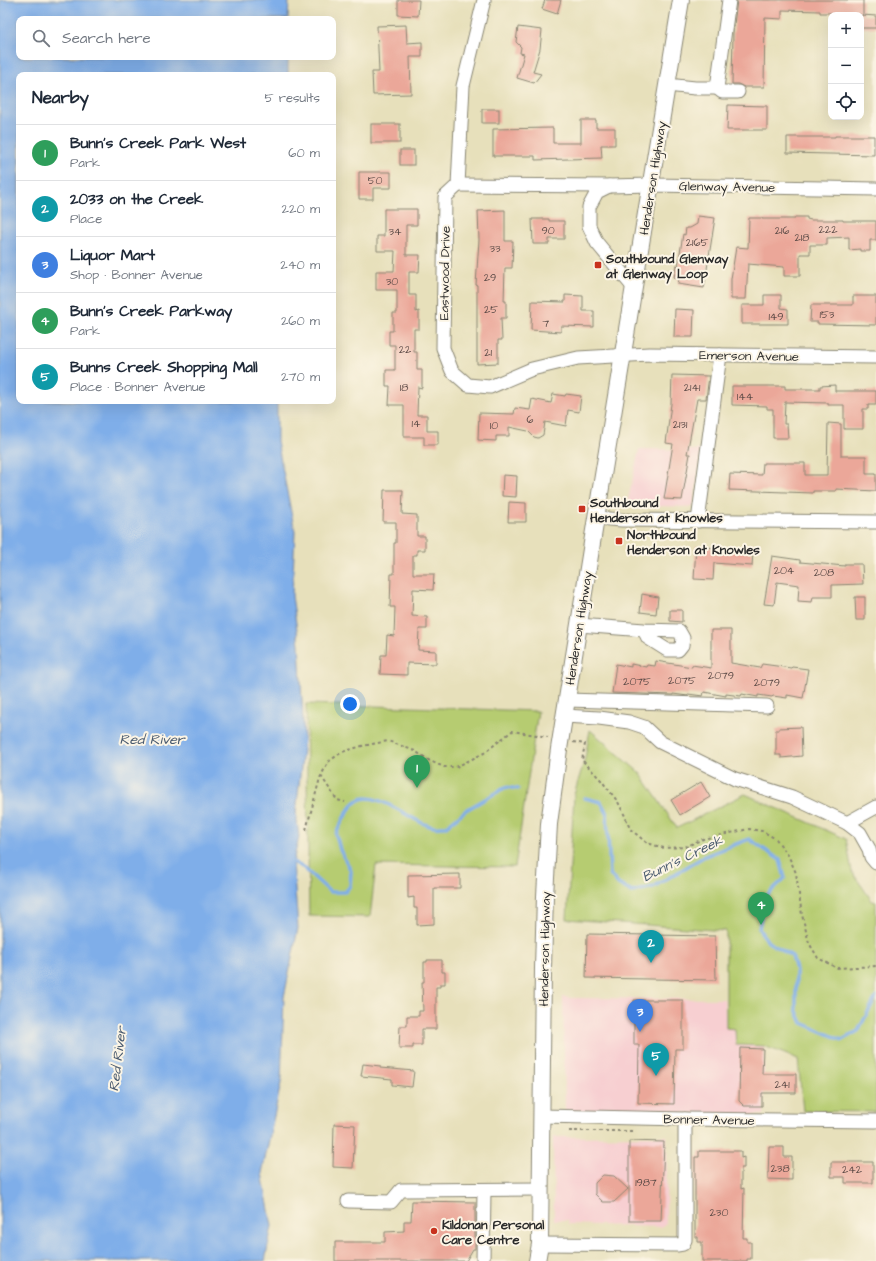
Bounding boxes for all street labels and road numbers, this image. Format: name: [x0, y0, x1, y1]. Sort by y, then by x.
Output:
street label: Henderson Highway: [635, 120, 672, 237]
street label: Glenway Avenue: [679, 177, 775, 198]
street label: Eastwood Drive: [435, 226, 455, 320]
street label: Emerson Avenue: [699, 346, 799, 366]
street label: Henderson Highway: [561, 570, 598, 687]
street label: Henderson Highway: [535, 891, 556, 1007]
street label: Bonner Avenue: [663, 1110, 755, 1130]

